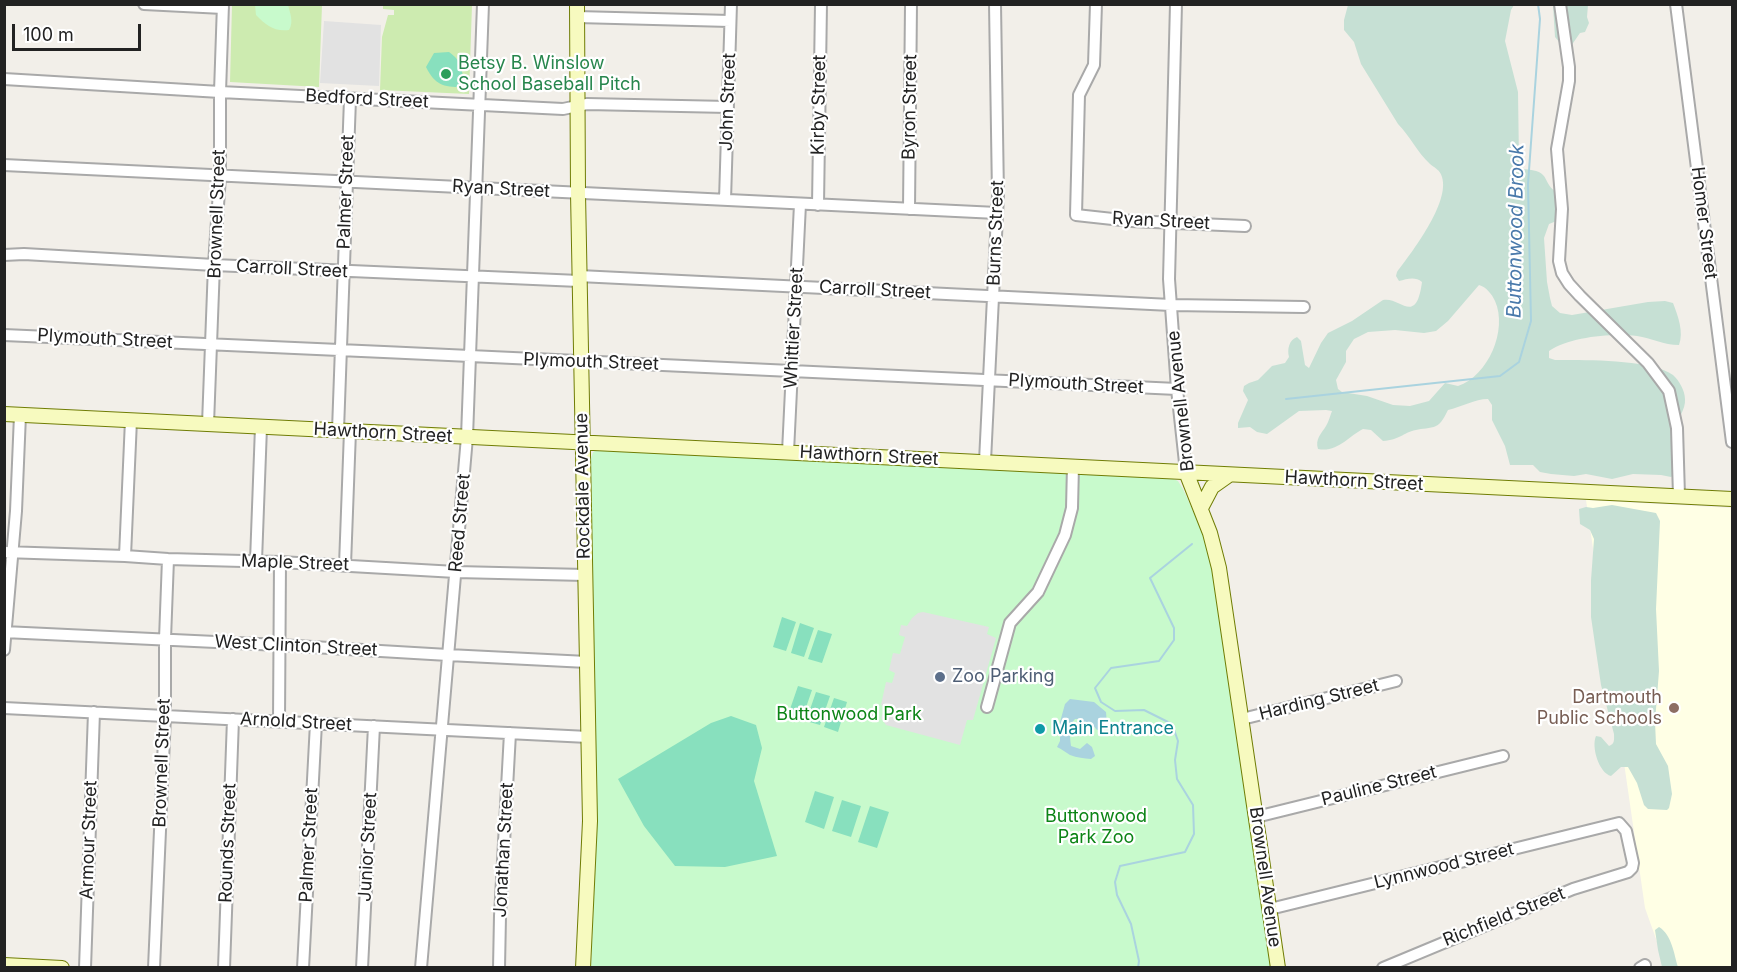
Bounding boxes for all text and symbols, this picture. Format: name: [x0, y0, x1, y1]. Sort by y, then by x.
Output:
scale bar: [15, 12, 144, 50]
text: 100 m: [23, 24, 74, 45]
place label: Betsy B. Winslow School Baseball Pitch: [458, 53, 641, 96]
street label: John Street: [715, 53, 741, 151]
street label: Byron Street: [898, 54, 922, 160]
street label: Kirby Street: [807, 55, 831, 155]
marker: Betsy B. Winslow School Baseball Pitch: [439, 67, 453, 81]
street label: Bedford Street: [305, 85, 429, 113]
street label: Palmer Street: [333, 134, 359, 250]
water label: Buttonwood Brook: [1502, 144, 1530, 318]
street label: Brownell Street: [204, 149, 230, 279]
street label: Homer Street: [1686, 166, 1722, 280]
street label: Ryan Street: [451, 176, 551, 202]
street label: Burns Street: [983, 180, 1009, 286]
street label: Ryan Street: [1111, 208, 1211, 234]
street label: Carroll Street: [235, 255, 349, 283]
street label: Whittier Street: [780, 267, 808, 389]
street label: Carroll Street: [818, 276, 932, 304]
street label: Plymouth Street: [37, 325, 173, 353]
street label: Brownell Avenue: [1163, 329, 1199, 473]
street label: Plymouth Street: [523, 349, 659, 375]
street label: Plymouth Street: [1008, 370, 1144, 398]
street label: Rockdale Avenue: [571, 413, 595, 559]
street label: Hawthorn Street: [313, 419, 453, 447]
street label: Hawthorn Street: [799, 442, 939, 470]
street label: Hawthorn Street: [1284, 467, 1424, 495]
street label: Reed Street: [445, 473, 475, 573]
street label: Maple Street: [241, 550, 349, 576]
street label: West Clinton Street: [214, 631, 378, 661]
place label: Zoo Parking: [952, 666, 1055, 688]
marker: Zoo Parking: [933, 670, 947, 684]
street label: Harding Street: [1257, 675, 1381, 725]
place label: Dartmouth Public Schools: [1537, 687, 1662, 730]
street label: Brownell Street: [149, 698, 175, 828]
marker: Dartmouth Public Schools: [1667, 701, 1681, 715]
park label: Buttonwood Park: [776, 704, 922, 726]
street label: Arnold Street: [239, 708, 353, 736]
place label: Main Entrance: [1052, 718, 1174, 740]
marker: Main Entrance: [1033, 722, 1047, 736]
street label: Pauline Street: [1319, 761, 1439, 811]
street label: Armour Street: [76, 780, 102, 900]
street label: Jonathan Street: [490, 782, 518, 918]
street label: Rounds Street: [215, 783, 241, 903]
street label: Palmer Street: [295, 787, 323, 903]
street label: Junior Street: [354, 792, 382, 902]
street label: Brownell Avenue: [1244, 805, 1286, 949]
park label: Buttonwood Park Zoo: [1045, 806, 1147, 848]
street label: Lynnwood Street: [1372, 838, 1516, 894]
street label: Richfield Street: [1440, 883, 1568, 951]

